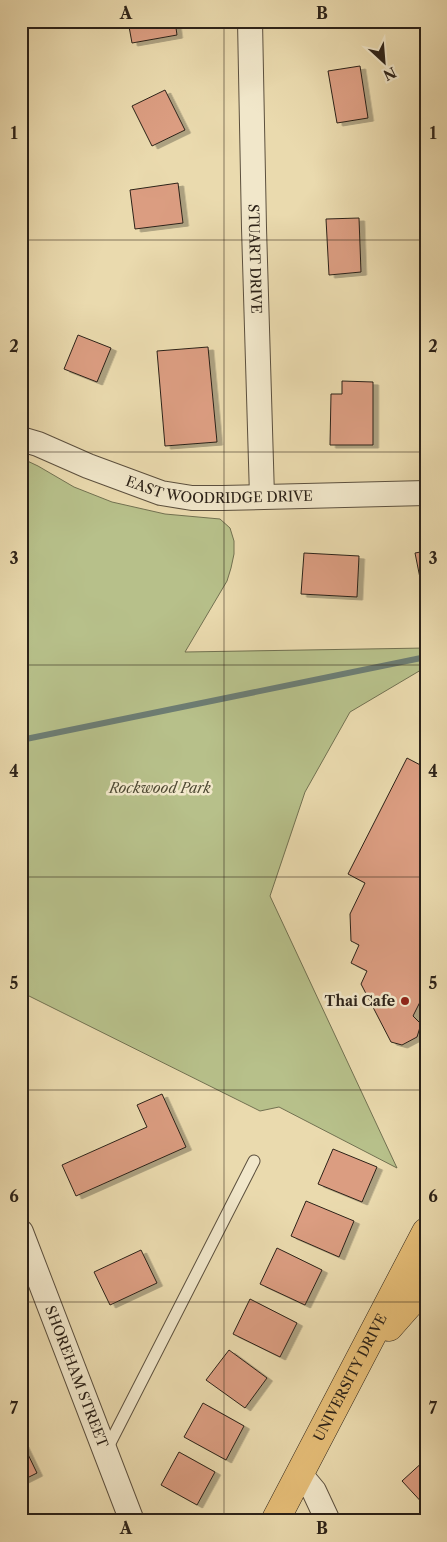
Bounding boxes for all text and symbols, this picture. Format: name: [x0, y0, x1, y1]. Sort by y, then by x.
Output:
text: A: [119, 3, 133, 23]
text: B: [316, 3, 328, 23]
north arrow: [360, 38, 410, 88]
text: N: [380, 63, 399, 84]
text: 1: [10, 123, 18, 143]
text: 1: [429, 123, 437, 143]
street label: STUART DRIVE: [245, 204, 266, 314]
text: 2: [9, 336, 19, 356]
text: 2: [428, 336, 438, 356]
street label: EAST WOODRIDGE DRIVE: [123, 472, 313, 507]
text: 3: [9, 548, 19, 568]
text: 3: [428, 548, 438, 568]
text: 4: [9, 761, 19, 781]
text: 4: [428, 761, 438, 781]
park label: Rockwood Park: [108, 779, 211, 797]
text: 5: [10, 973, 19, 993]
text: 5: [429, 973, 438, 993]
place label: Thai Cafe: [325, 992, 395, 1010]
marker: Thai Cafe: [399, 995, 411, 1007]
text: 6: [9, 1186, 19, 1206]
text: 6: [428, 1186, 438, 1206]
street label: SHOREHAM STREET: [41, 1303, 112, 1451]
street label: UNIVERSITY DRIVE: [309, 1311, 391, 1444]
text: 7: [10, 1398, 19, 1418]
text: 7: [429, 1398, 438, 1418]
text: A: [119, 1518, 133, 1538]
text: B: [316, 1518, 328, 1538]

